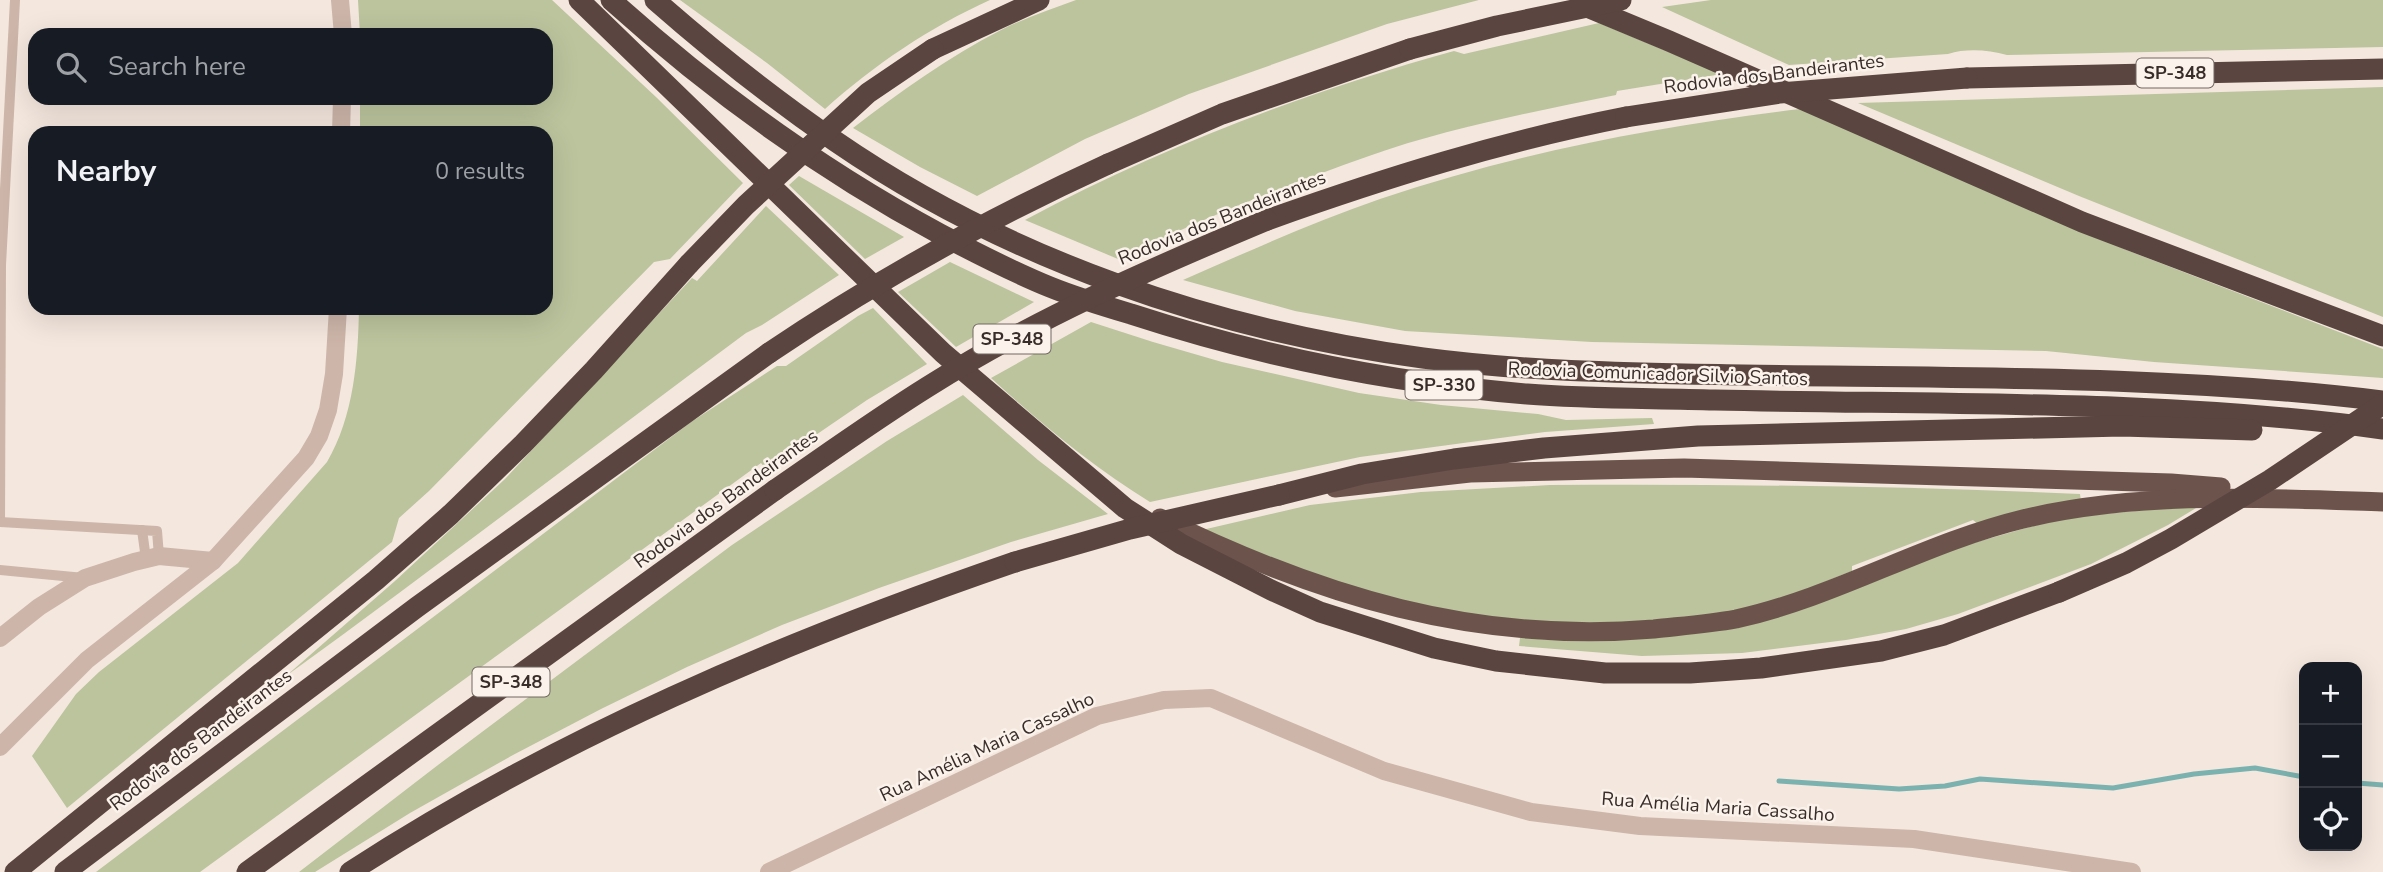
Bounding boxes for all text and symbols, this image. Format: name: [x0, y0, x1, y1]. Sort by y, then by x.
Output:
search box: [28, 28, 553, 105]
icon: search: [52, 48, 90, 86]
street label: Rodovia dos Bandeirantes: [1662, 48, 1886, 100]
text: Search here: [108, 49, 246, 84]
road number: SP-348: [2136, 58, 2214, 88]
text: Nearby: [56, 151, 156, 192]
text: 0 results: [435, 156, 525, 187]
street label: Rodovia dos Bandeirantes: [1114, 164, 1330, 272]
road number: SP-348: [974, 324, 1050, 354]
street label: Rodovia Comunicador Silvio Santos: [1507, 356, 1809, 392]
road number: SP-330: [1406, 370, 1482, 400]
street label: Rodovia dos Bandeirantes: [629, 423, 823, 575]
map controls: [2299, 662, 2362, 851]
button: +: [2299, 662, 2362, 725]
street label: Rodovia dos Bandeirantes: [105, 663, 297, 817]
road number: SP-348: [472, 668, 550, 696]
street label: Rua Amélia Maria Cassalho: [876, 686, 1098, 808]
button: −: [2299, 725, 2362, 788]
street label: Rua Amélia Maria Cassalho: [1600, 786, 1836, 828]
button: locate: [2299, 788, 2362, 851]

